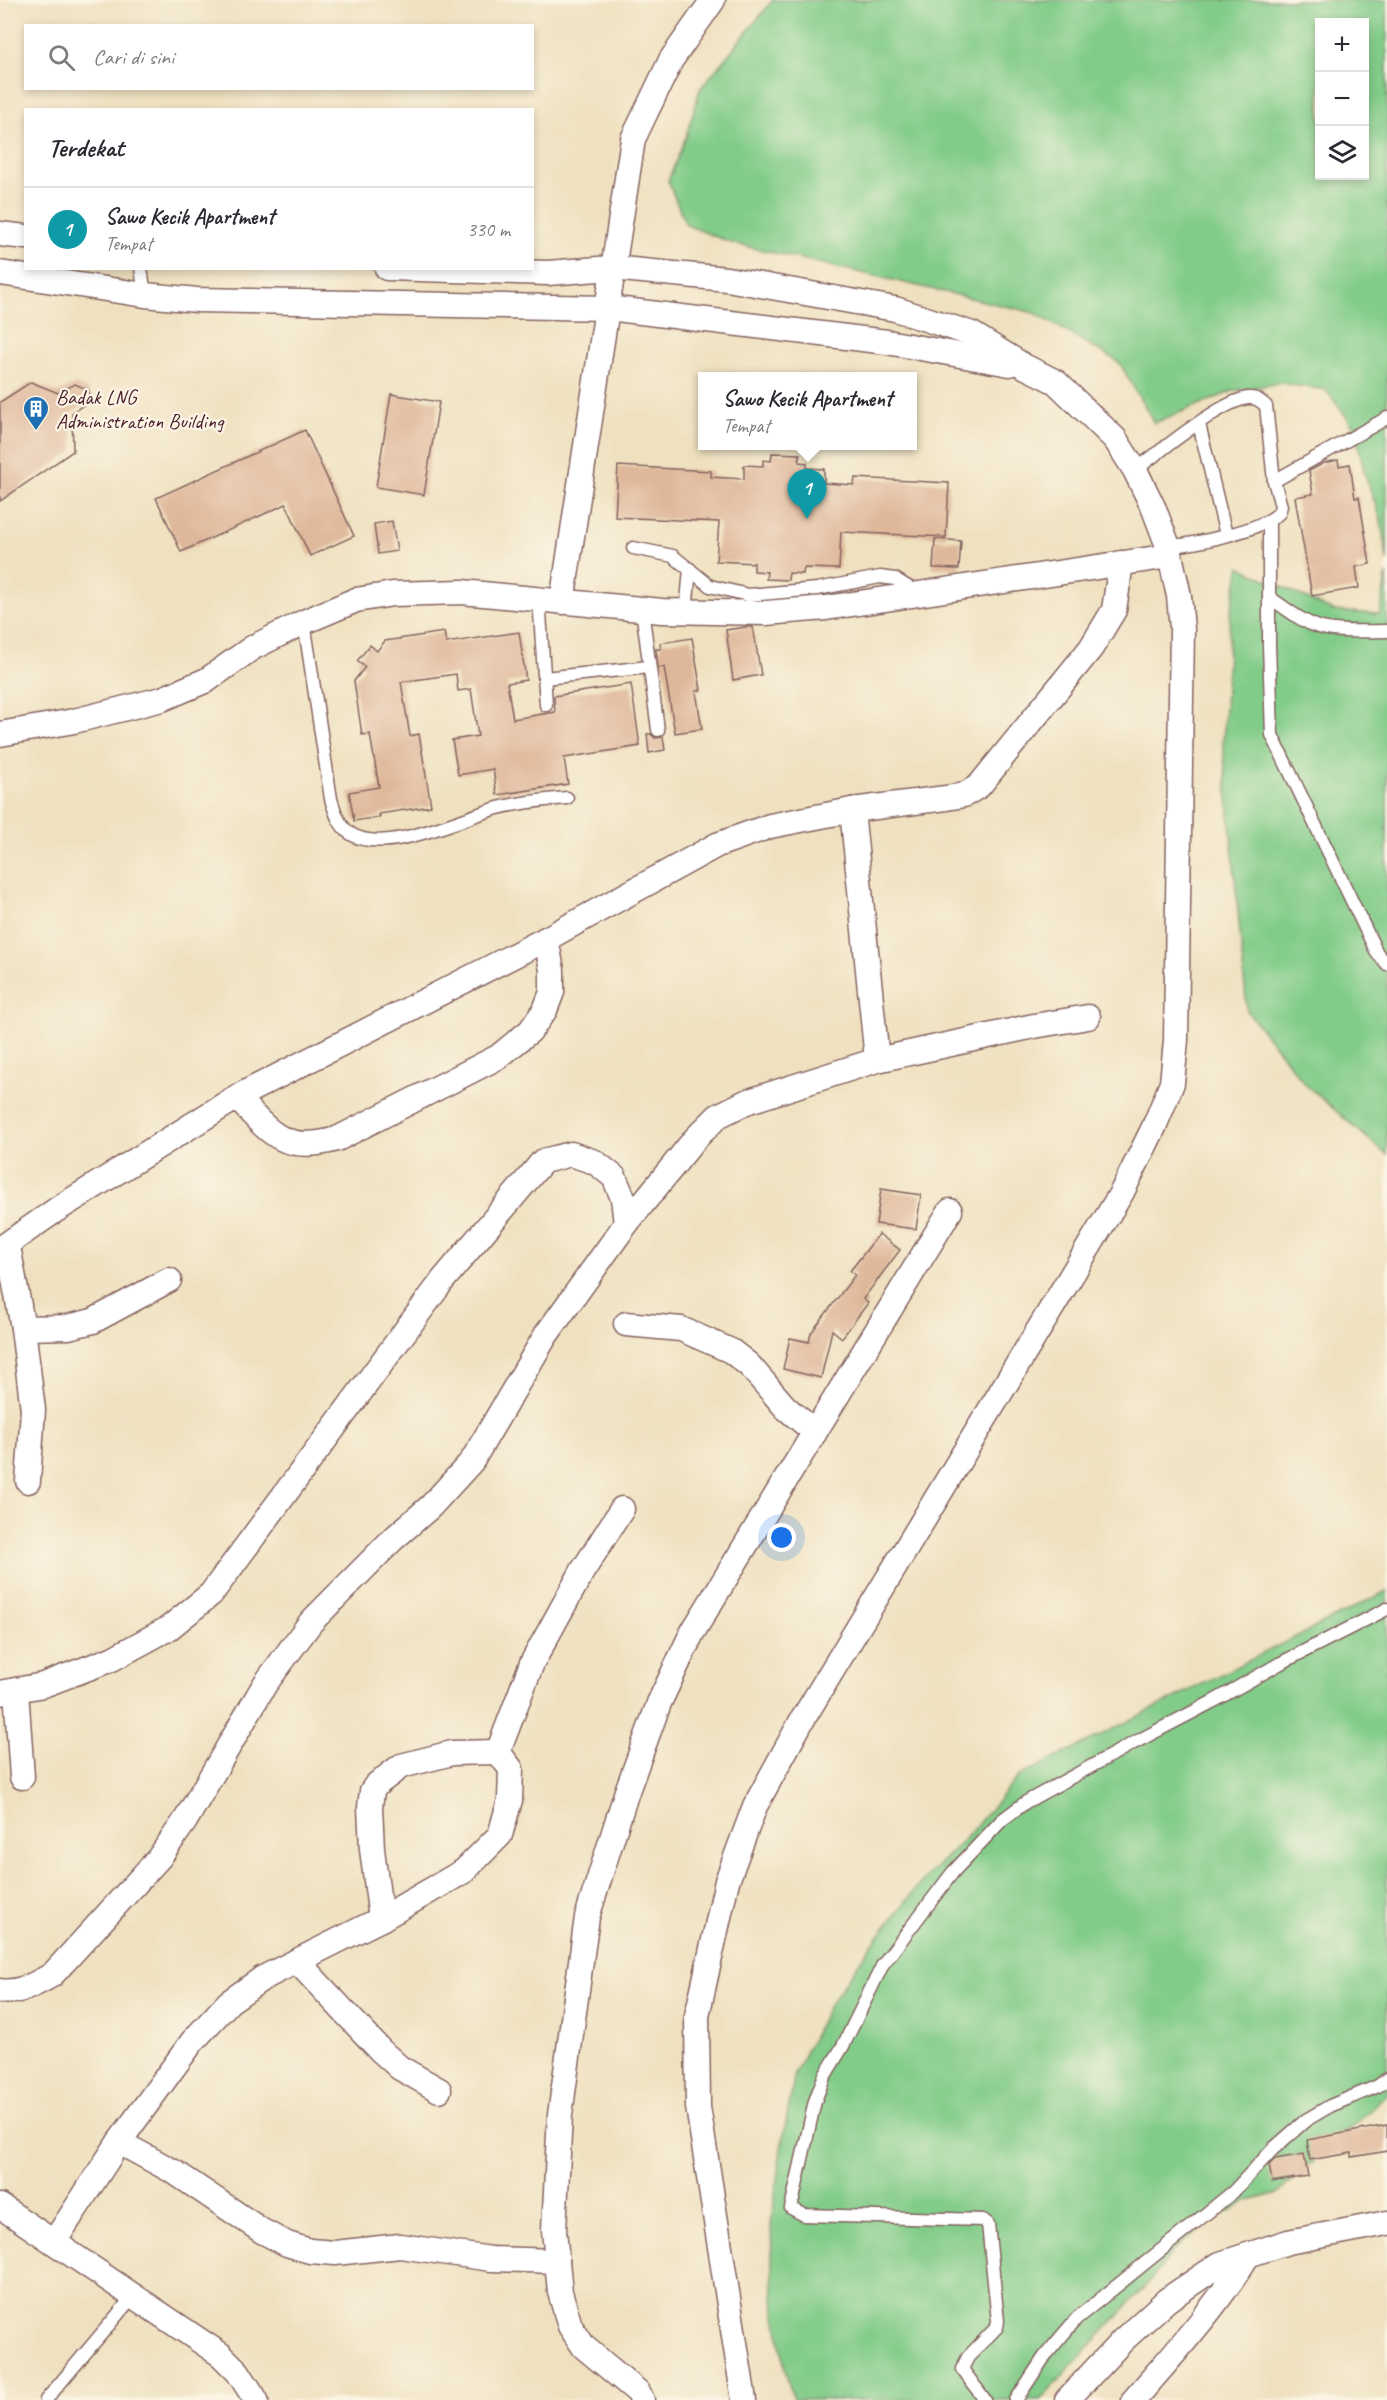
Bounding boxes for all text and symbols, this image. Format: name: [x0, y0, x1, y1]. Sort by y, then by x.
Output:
map controls: [1315, 18, 1369, 180]
button: +: [1315, 18, 1369, 72]
search box: [24, 24, 534, 90]
icon: search: [45, 41, 78, 74]
text: Cari di sini: [93, 43, 174, 71]
button: −: [1315, 72, 1369, 126]
button: layers: [1315, 126, 1369, 180]
text: Terdekat: [48, 131, 124, 164]
text: Sawo Kecik Apartment: [105, 203, 275, 231]
text: 1: [63, 217, 72, 242]
text: 330 m: [467, 217, 510, 242]
text: Tempat: [105, 231, 152, 256]
popup: [698, 372, 917, 450]
place label: Badak LNG Administration Building: [56, 384, 225, 434]
text: Sawo Kecik Apartment: [723, 385, 892, 413]
building icon: Badak LNG Administration Building: [21, 394, 51, 432]
text: Tempat: [723, 413, 770, 438]
pin: 1: [788, 470, 826, 519]
your location: [767, 1523, 796, 1552]

